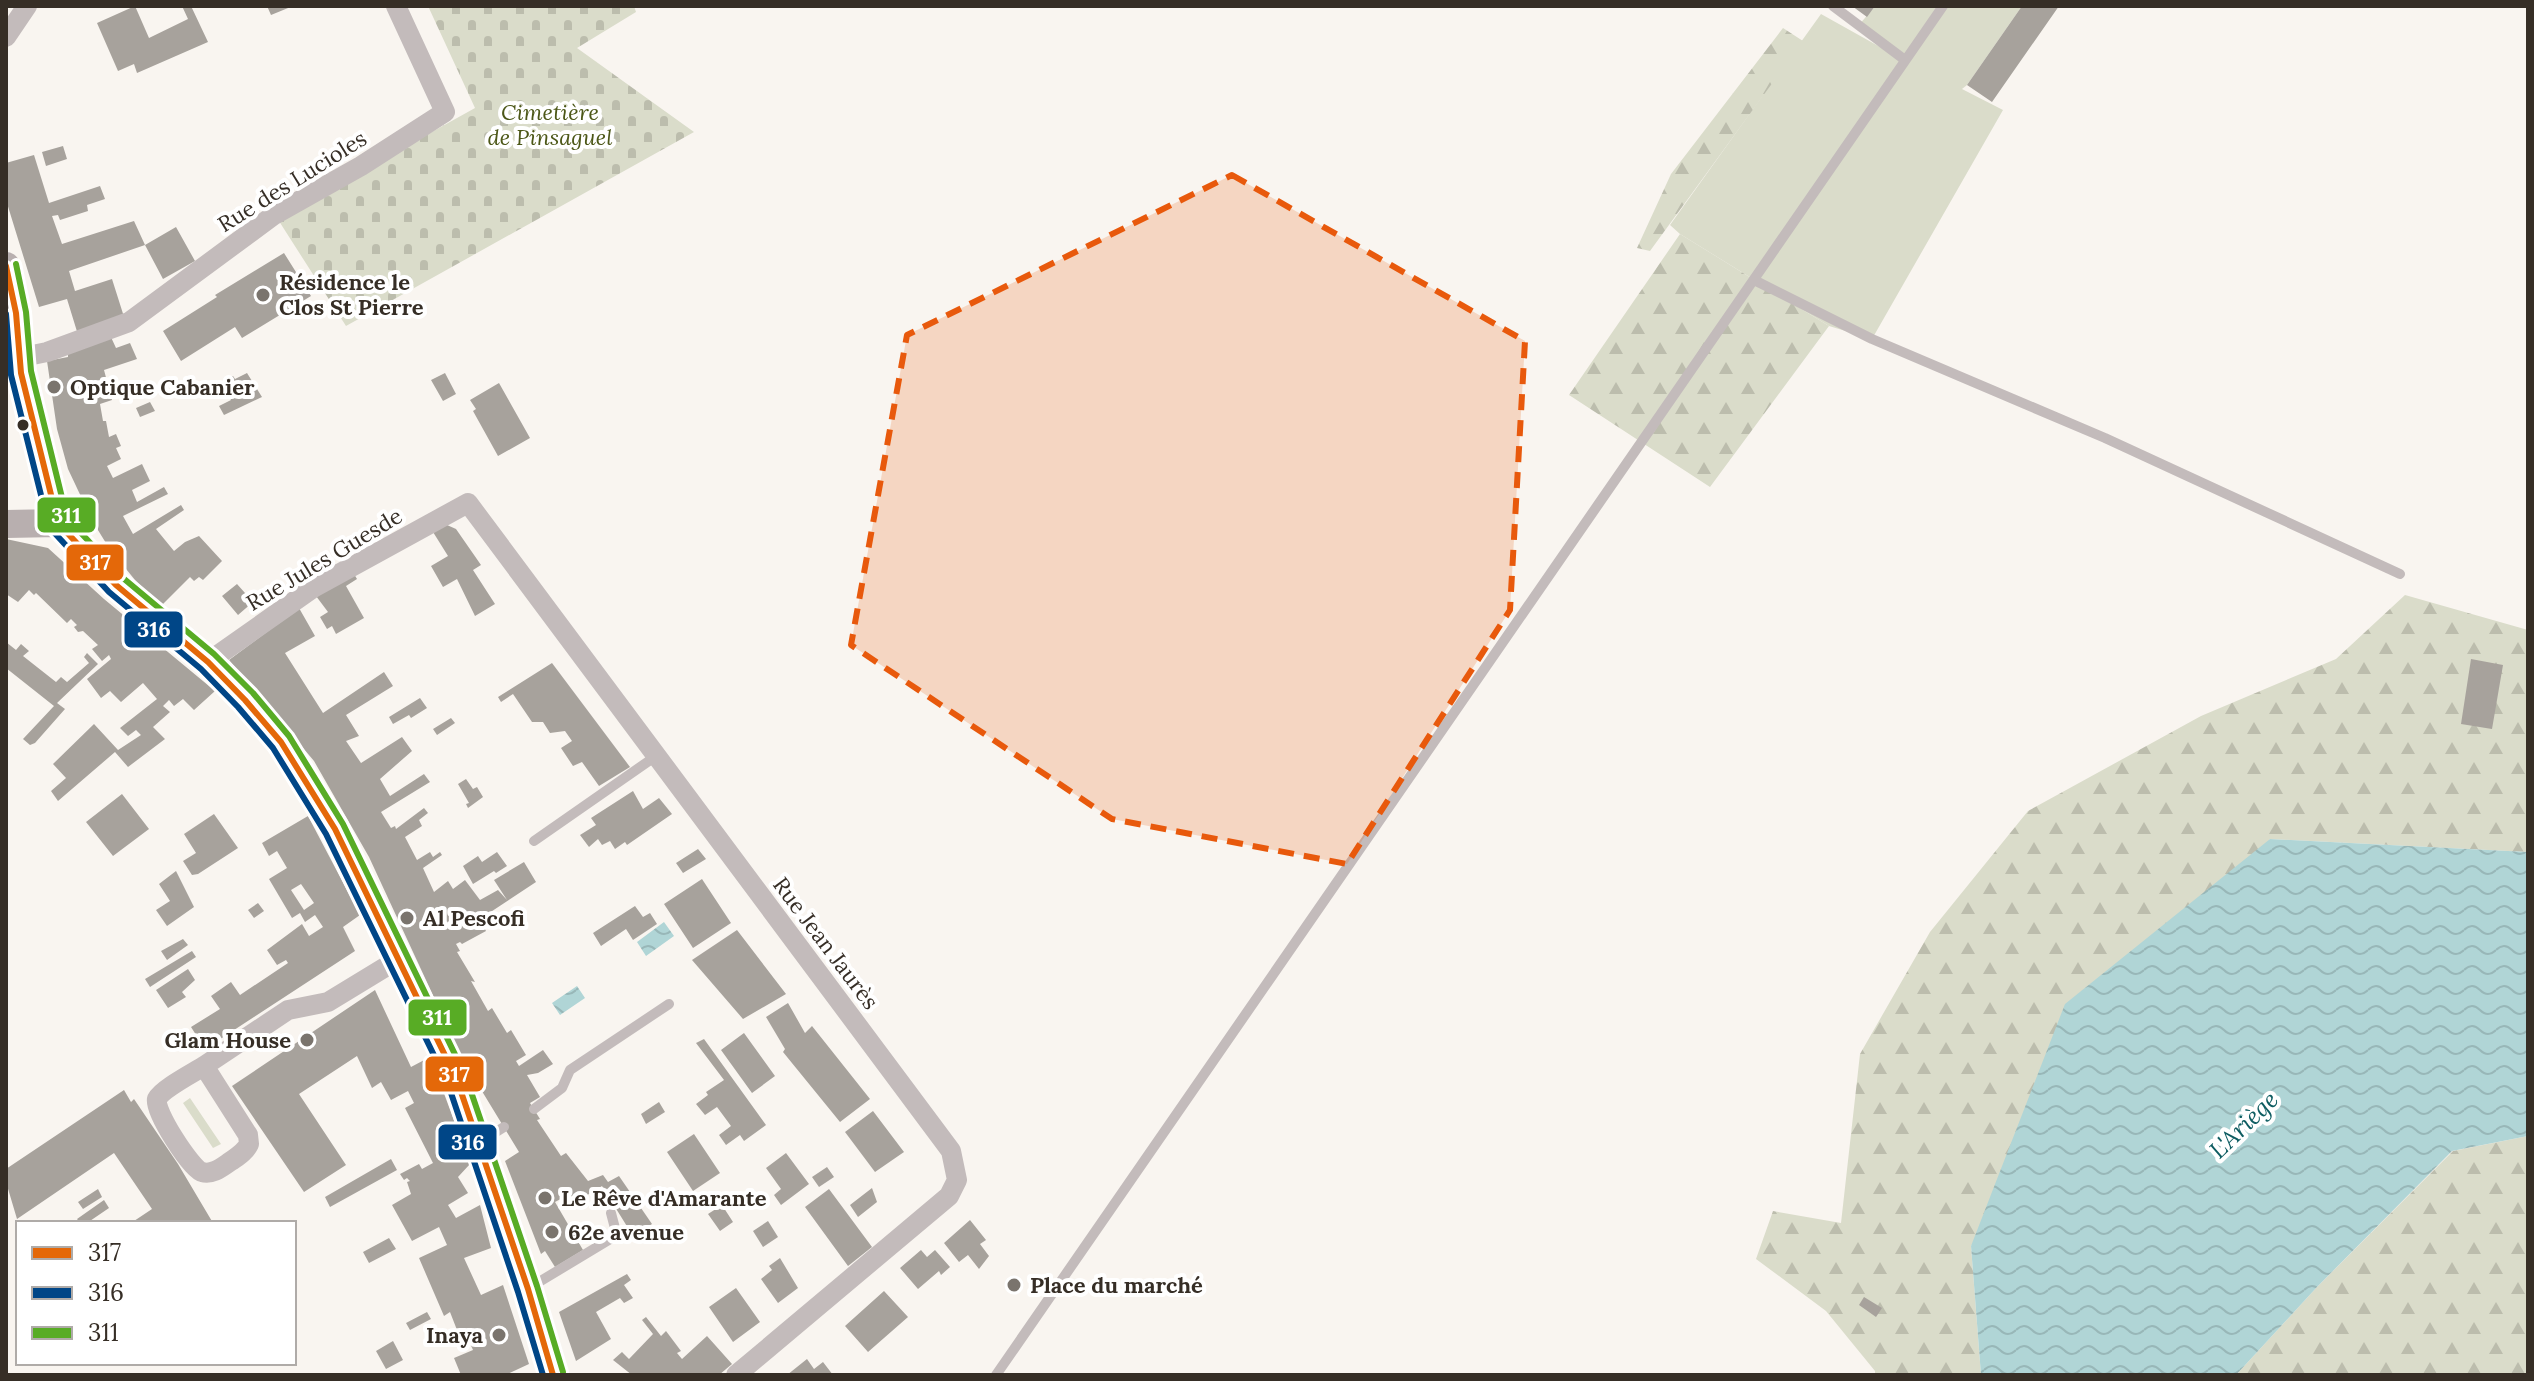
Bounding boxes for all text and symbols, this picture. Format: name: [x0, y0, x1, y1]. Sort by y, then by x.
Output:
park label: Cimetière de Pinsaguel: [488, 98, 612, 151]
street label: Rue des Lucioles: [212, 124, 372, 238]
place label: Résidence le Clos St Pierre: [279, 268, 424, 321]
marker: Résidence le Clos St Pierre: [254, 286, 272, 304]
place label: Optique Cabanier: [70, 373, 255, 401]
marker: Optique Cabanier: [45, 378, 63, 396]
unlabelled marker: [15, 417, 31, 433]
line badge: 311: [36, 496, 97, 534]
text: 311: [51, 501, 81, 529]
street label: Rue Jules Guesde: [241, 501, 407, 617]
line badge: 317: [65, 543, 125, 582]
text: 317: [79, 548, 111, 576]
line badge: 316: [123, 610, 184, 649]
text: 316: [137, 615, 171, 643]
street label: Rue Jean Jaurès: [767, 871, 885, 1015]
place label: Al Pescofi: [423, 904, 525, 932]
marker: Al Pescofi: [398, 909, 416, 927]
line badge: 311: [407, 998, 468, 1037]
text: 311: [422, 1003, 452, 1031]
place label: Glam House: [164, 1026, 291, 1054]
marker: Glam House: [298, 1031, 316, 1049]
line badge: 317: [424, 1055, 485, 1093]
text: 317: [438, 1060, 470, 1088]
water label: L'Ariège: [2203, 1084, 2285, 1165]
line badge: 316: [437, 1123, 498, 1161]
text: 316: [451, 1128, 485, 1156]
place label: Le Rêve d'Amarante: [561, 1184, 767, 1212]
marker: Le Rêve d'Amarante: [536, 1189, 554, 1207]
place label: 62e avenue: [568, 1218, 684, 1246]
legend: [16, 1221, 296, 1365]
marker: 62e avenue: [543, 1223, 561, 1241]
text: 317: [88, 1237, 121, 1268]
place label: Place du marché: [1030, 1271, 1203, 1299]
marker: Place du marché: [1005, 1276, 1023, 1294]
text: 316: [88, 1277, 124, 1308]
text: 311: [88, 1317, 119, 1348]
place label: Inaya: [426, 1321, 483, 1349]
marker: Inaya: [490, 1326, 508, 1344]

